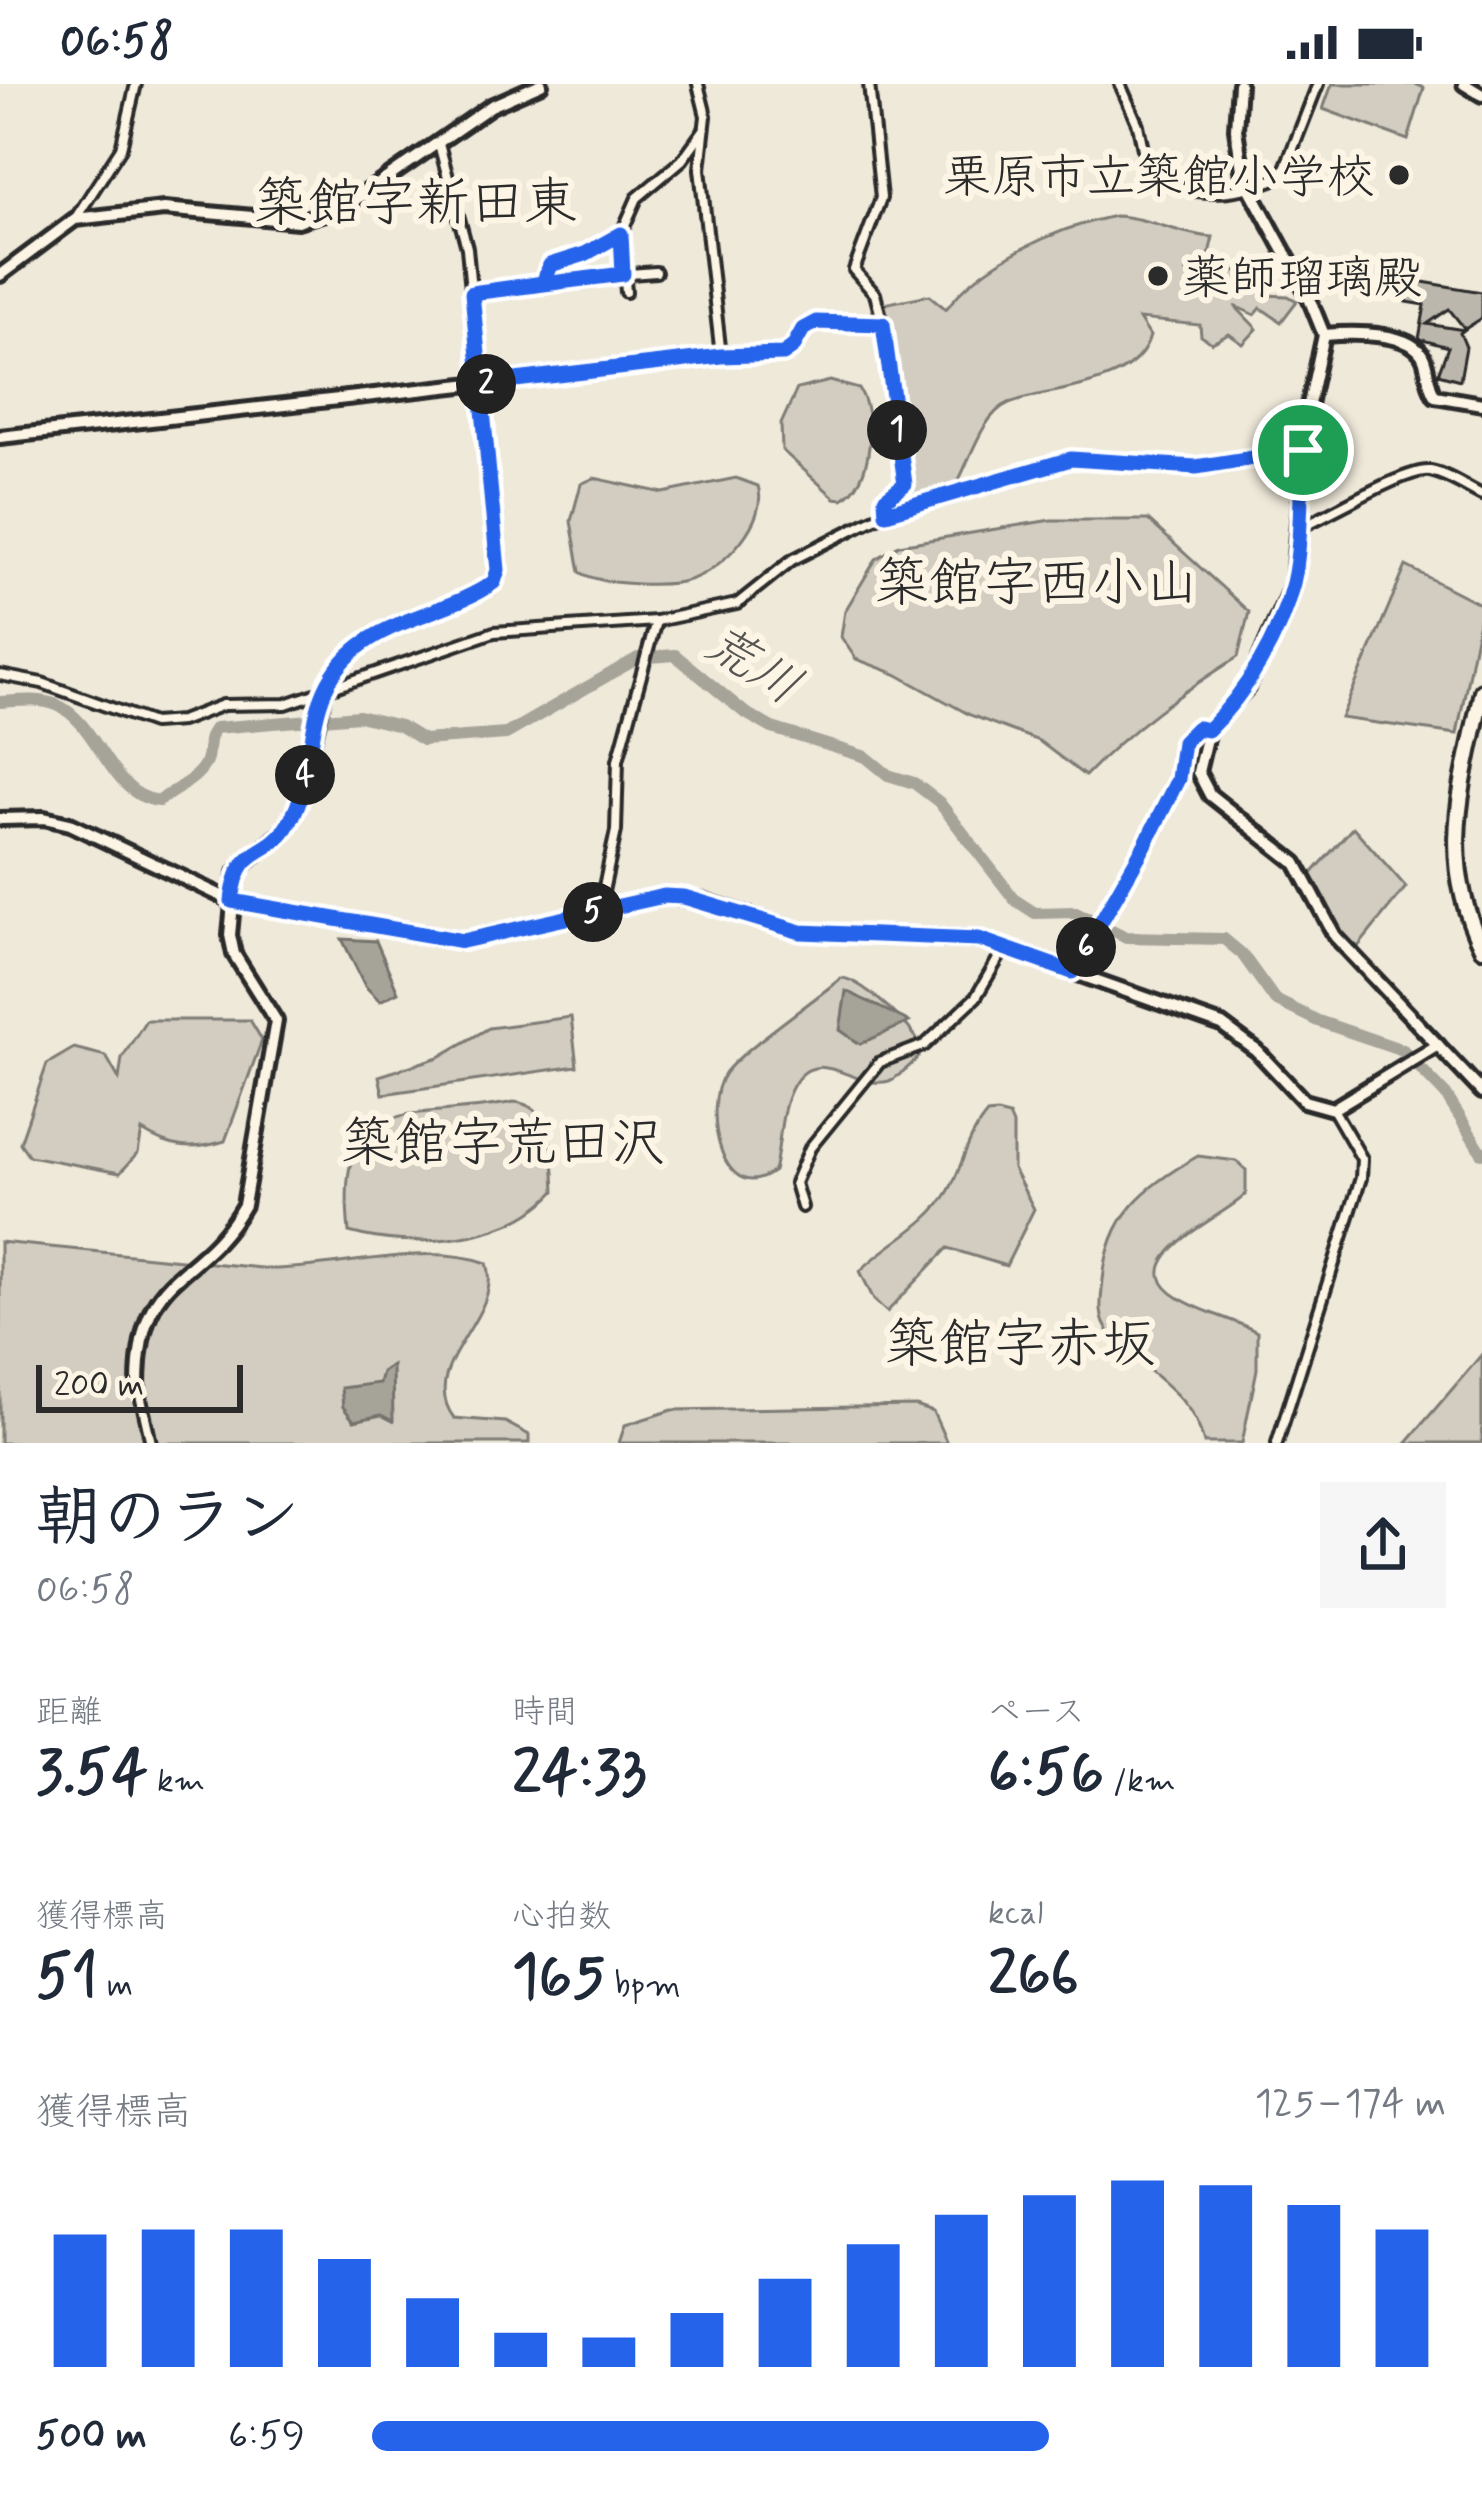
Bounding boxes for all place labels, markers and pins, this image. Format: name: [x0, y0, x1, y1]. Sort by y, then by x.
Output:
place label: 栗原市立築館小学校: [943, 147, 1375, 210]
marker: 栗原市立築館小学校: [1386, 162, 1412, 188]
place label: 薬師瑠璃殿: [1182, 248, 1422, 311]
marker: 薬師瑠璃殿: [1145, 263, 1171, 289]
pin: 2: [456, 354, 516, 414]
pin: [1252, 399, 1354, 501]
pin: 1: [867, 400, 927, 460]
pin: 4: [275, 745, 335, 805]
pin: 5: [563, 882, 623, 942]
pin: 6: [1056, 917, 1116, 977]

